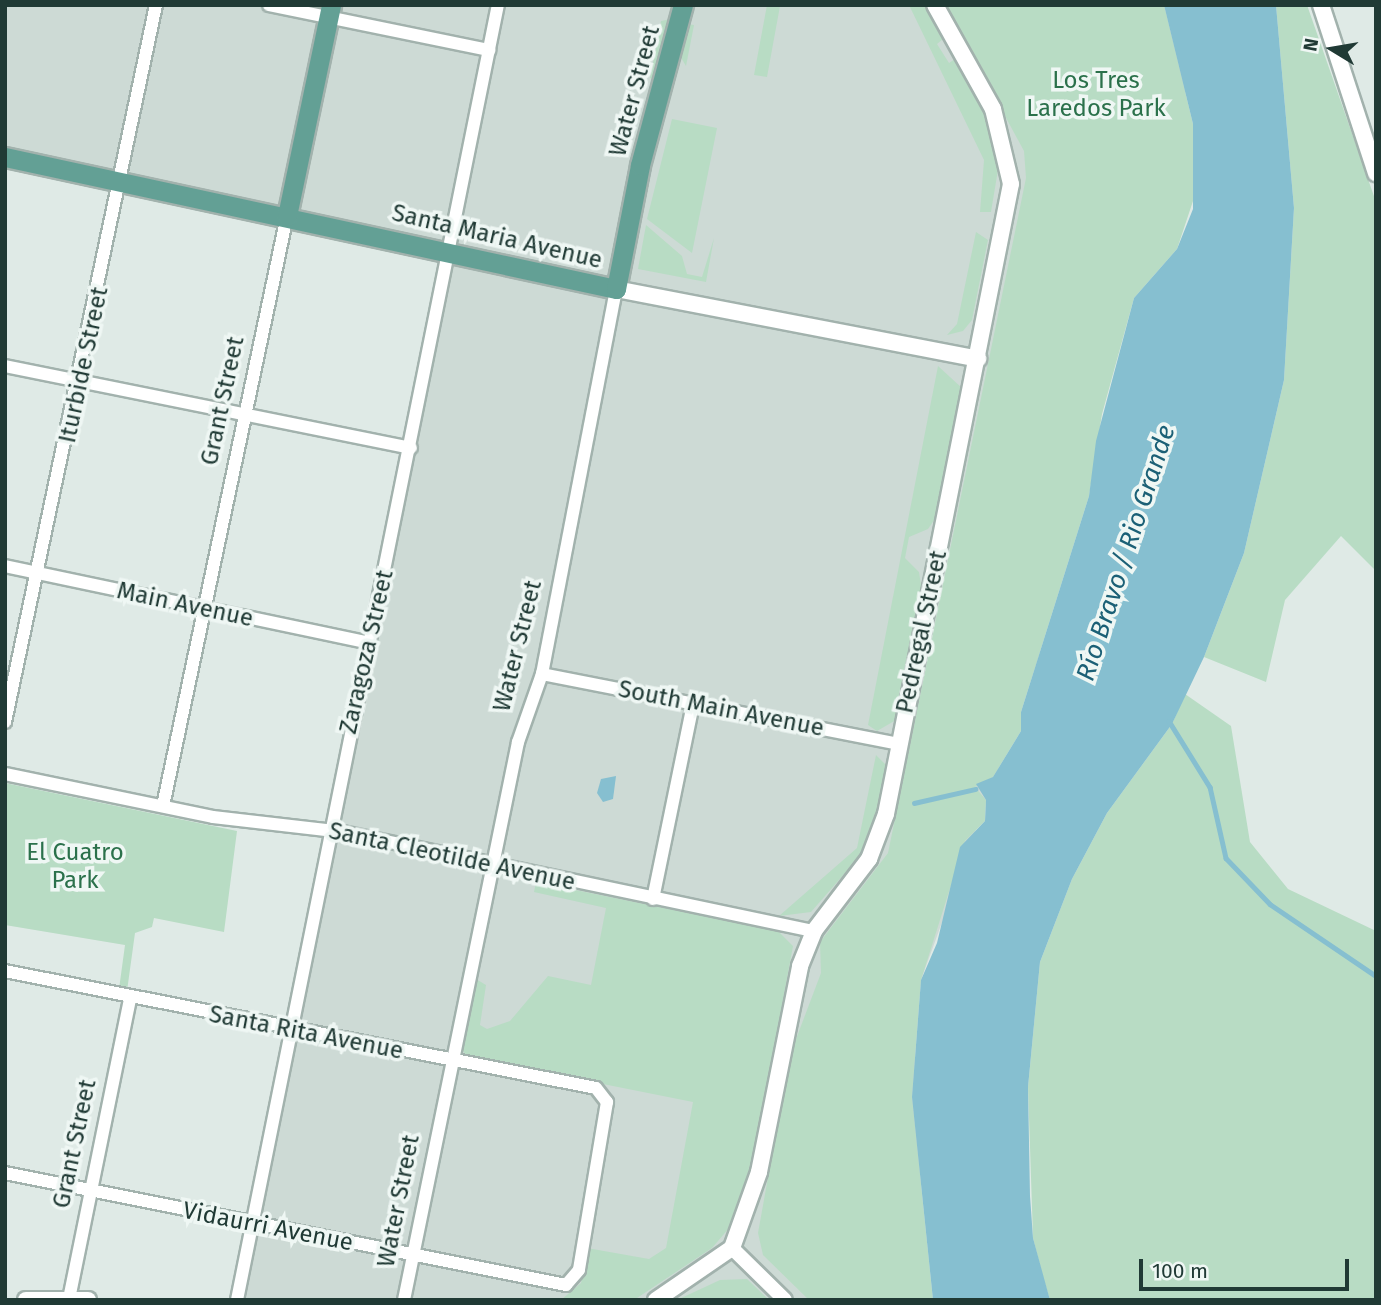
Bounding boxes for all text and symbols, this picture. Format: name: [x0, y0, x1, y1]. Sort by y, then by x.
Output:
north arrow: [1297, 14, 1367, 84]
street label: Water Street: [604, 22, 666, 160]
text: N: [1298, 37, 1323, 53]
park label: Los Tres Laredos Park: [1026, 67, 1166, 123]
street label: Santa Maria Avenue: [389, 199, 605, 275]
street label: Iturbide Street: [53, 284, 115, 446]
street label: Grant Street: [195, 334, 251, 468]
water label: Río Bravo / Rio Grande: [1070, 421, 1182, 685]
street label: Pedregal Street: [891, 548, 953, 716]
street label: Zaragoza Street: [334, 567, 400, 737]
street label: Main Avenue: [114, 577, 256, 633]
street label: Water Street: [488, 577, 548, 715]
street label: South Main Avenue: [616, 675, 826, 743]
street label: Santa Cleotilde Avenue: [326, 817, 578, 897]
park label: El Cuatro Park: [26, 839, 124, 895]
street label: Santa Rita Avenue: [207, 1000, 405, 1066]
street label: Grant Street: [47, 1077, 103, 1211]
street label: Water Street: [372, 1132, 426, 1270]
street label: Vidaurri Avenue: [180, 1196, 356, 1258]
scale bar: [1143, 1246, 1353, 1290]
text: 100 m: [1152, 1258, 1208, 1284]

